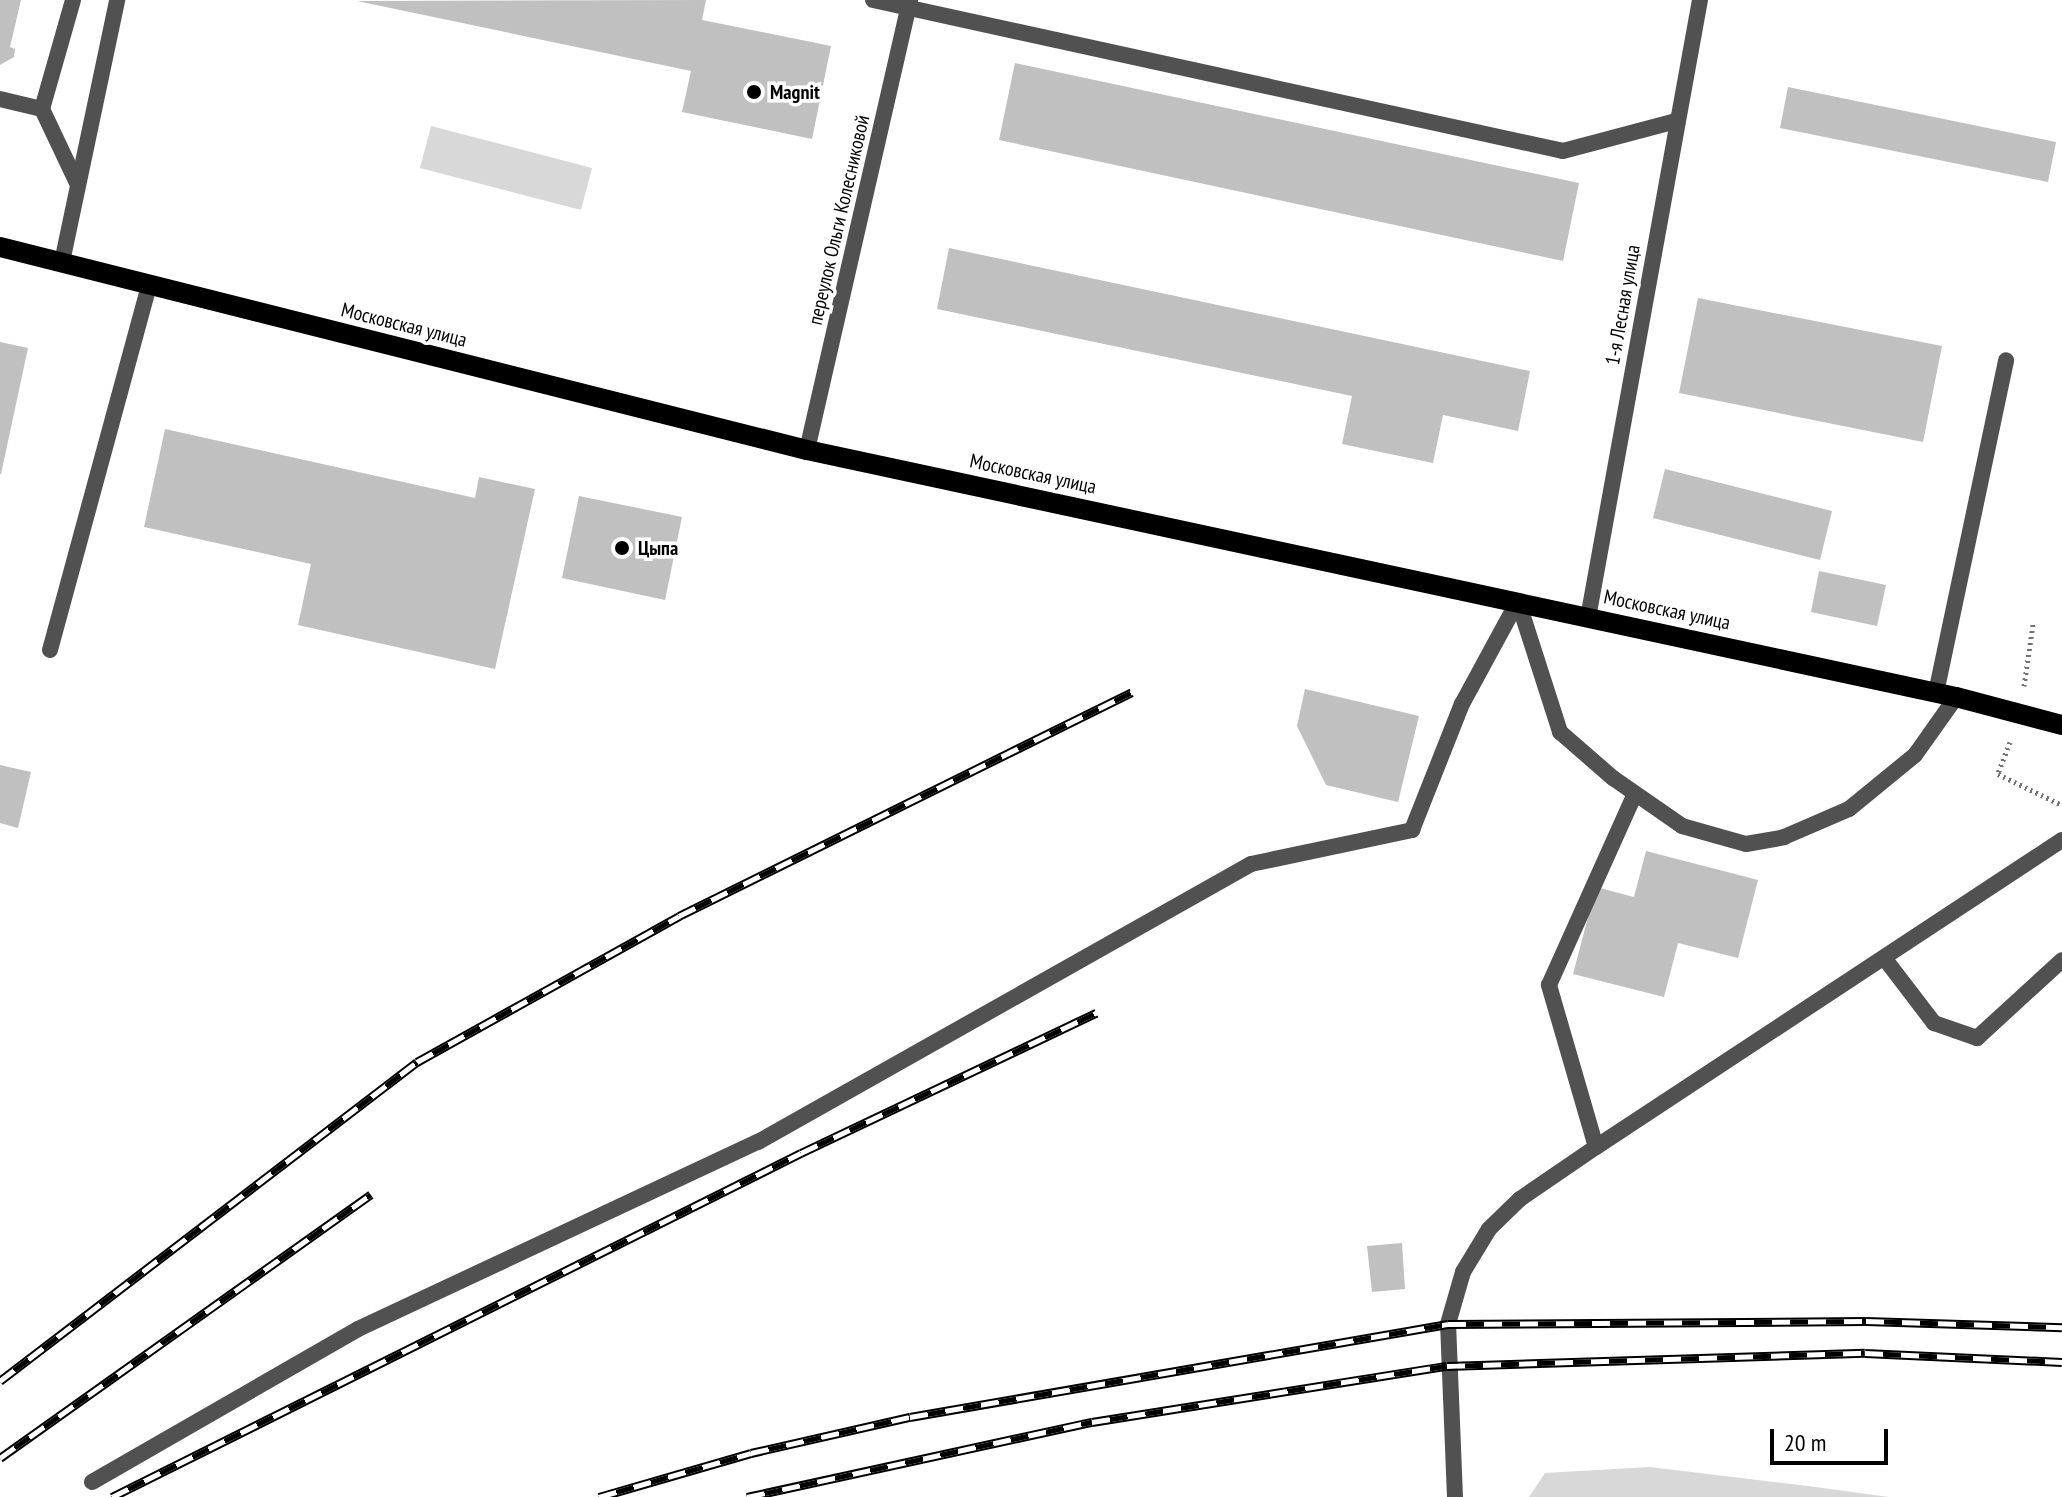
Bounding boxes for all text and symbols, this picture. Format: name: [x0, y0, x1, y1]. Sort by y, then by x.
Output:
place label: Magnit: [770, 80, 820, 104]
marker: Magnit: [745, 83, 763, 101]
street label: переулок Ольги Колесниковой: [803, 113, 875, 327]
street label: 1-я Лесная улица: [1601, 243, 1645, 367]
street label: Московская улица: [339, 298, 469, 352]
street label: Московская улица: [968, 449, 1098, 499]
place label: Цыпа: [638, 536, 678, 560]
marker: Цыпа: [613, 539, 631, 557]
street label: Московская улица: [1602, 585, 1732, 635]
scale bar: [1774, 1413, 1892, 1463]
text: 20 m: [1784, 1427, 1826, 1458]

